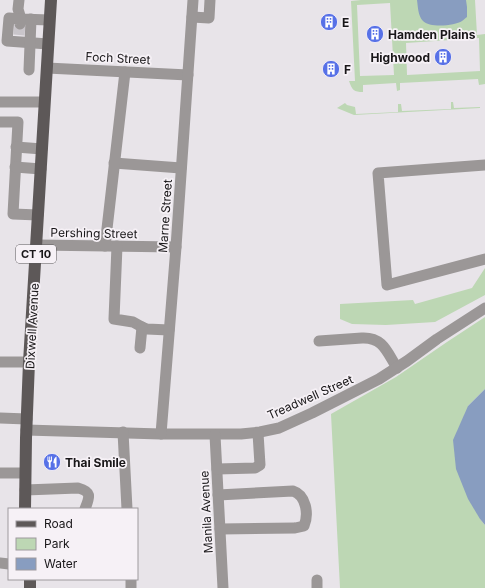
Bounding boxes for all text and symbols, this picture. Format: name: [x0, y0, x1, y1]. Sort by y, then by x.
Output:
building icon: E: [319, 12, 339, 32]
place label: E: [342, 15, 349, 30]
building icon: Hamden Plains: [365, 24, 385, 44]
place label: Hamden Plains: [388, 27, 476, 42]
building icon: Highwood: [433, 47, 453, 67]
street label: Foch Street: [85, 49, 151, 67]
place label: Highwood: [370, 50, 430, 65]
building icon: F: [321, 59, 341, 79]
place label: F: [344, 62, 351, 77]
street label: Marne Street: [155, 179, 175, 253]
street label: Pershing Street: [50, 225, 138, 241]
road number: CT 10: [16, 245, 56, 263]
street label: Dixwell Avenue: [22, 283, 42, 369]
street label: Treadwell Street: [265, 371, 355, 423]
restaurant icon: Thai Smile: [42, 452, 62, 472]
place label: Thai Smile: [65, 455, 126, 470]
street label: Manila Avenue: [196, 470, 216, 554]
legend: [8, 508, 138, 580]
text: Road: [44, 516, 73, 531]
text: Park: [44, 536, 70, 551]
text: Water: [44, 556, 78, 571]

